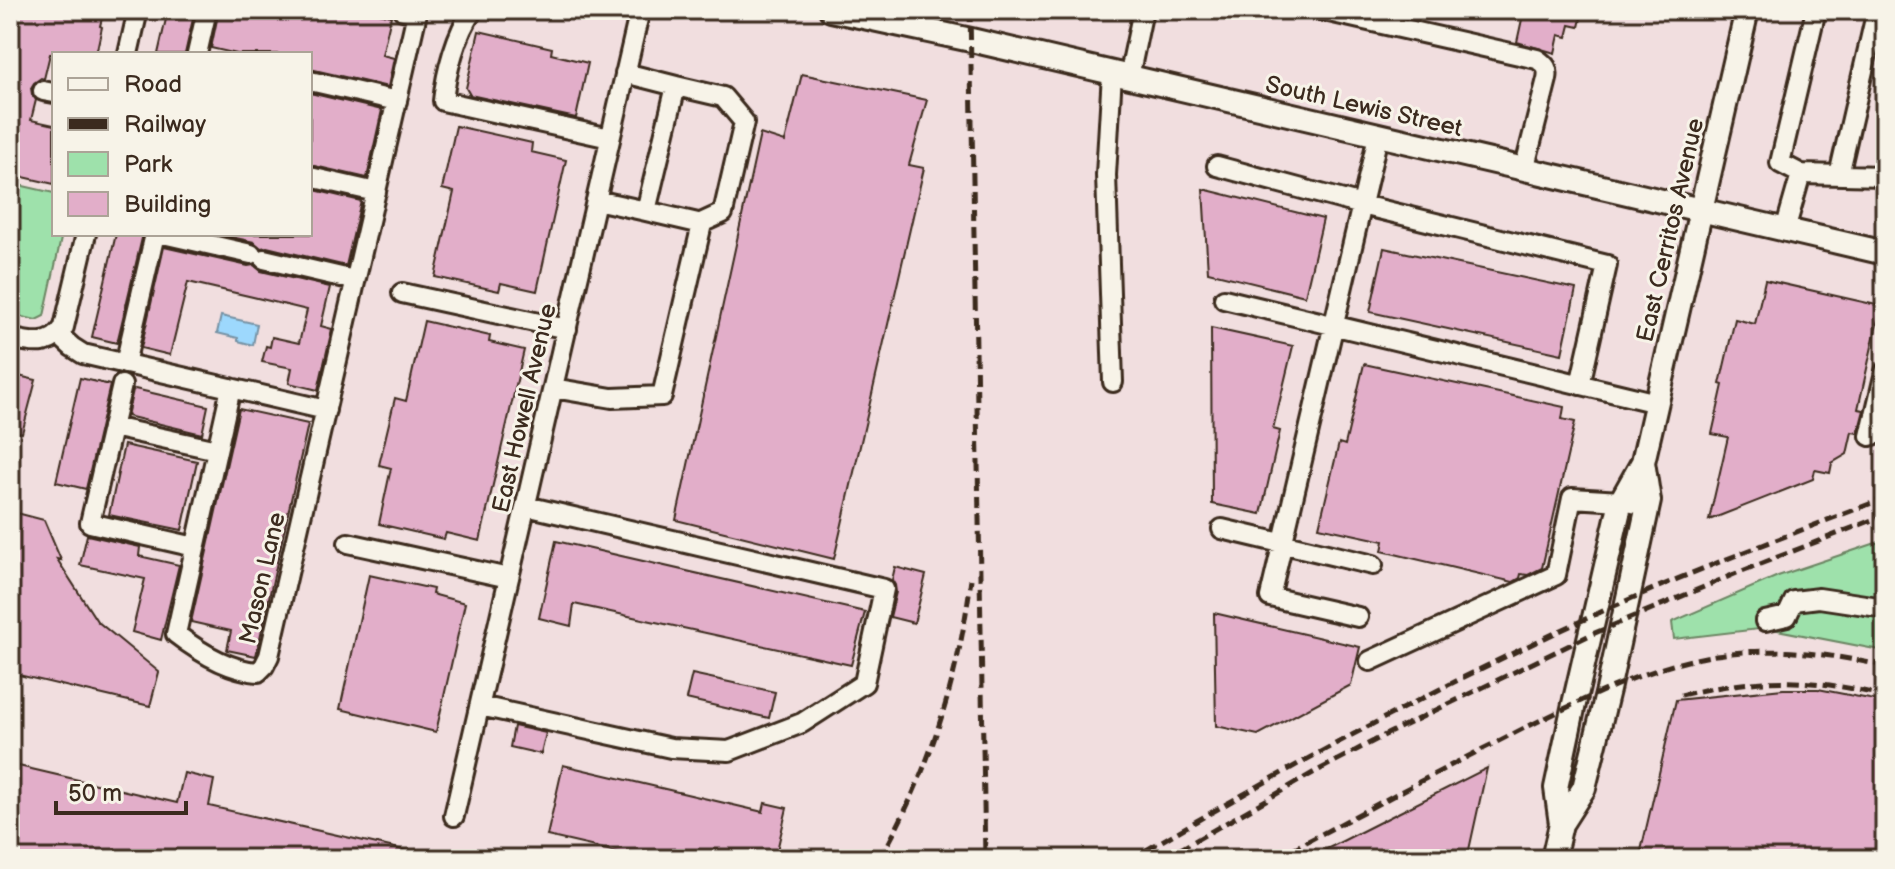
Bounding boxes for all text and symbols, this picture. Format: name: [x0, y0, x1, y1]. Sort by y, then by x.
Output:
legend: [52, 52, 312, 236]
text: Road: [124, 70, 182, 99]
street label: South Lewis Street: [1263, 70, 1466, 143]
text: Railway: [124, 110, 206, 139]
street label: East Cerritos Avenue: [1631, 115, 1710, 345]
text: Park: [124, 150, 172, 179]
text: Building: [124, 190, 211, 219]
street label: East Howell Avenue: [486, 301, 563, 516]
street label: Mason Lane: [233, 509, 292, 647]
scale bar: [56, 765, 186, 815]
text: 50 m: [68, 779, 122, 808]

